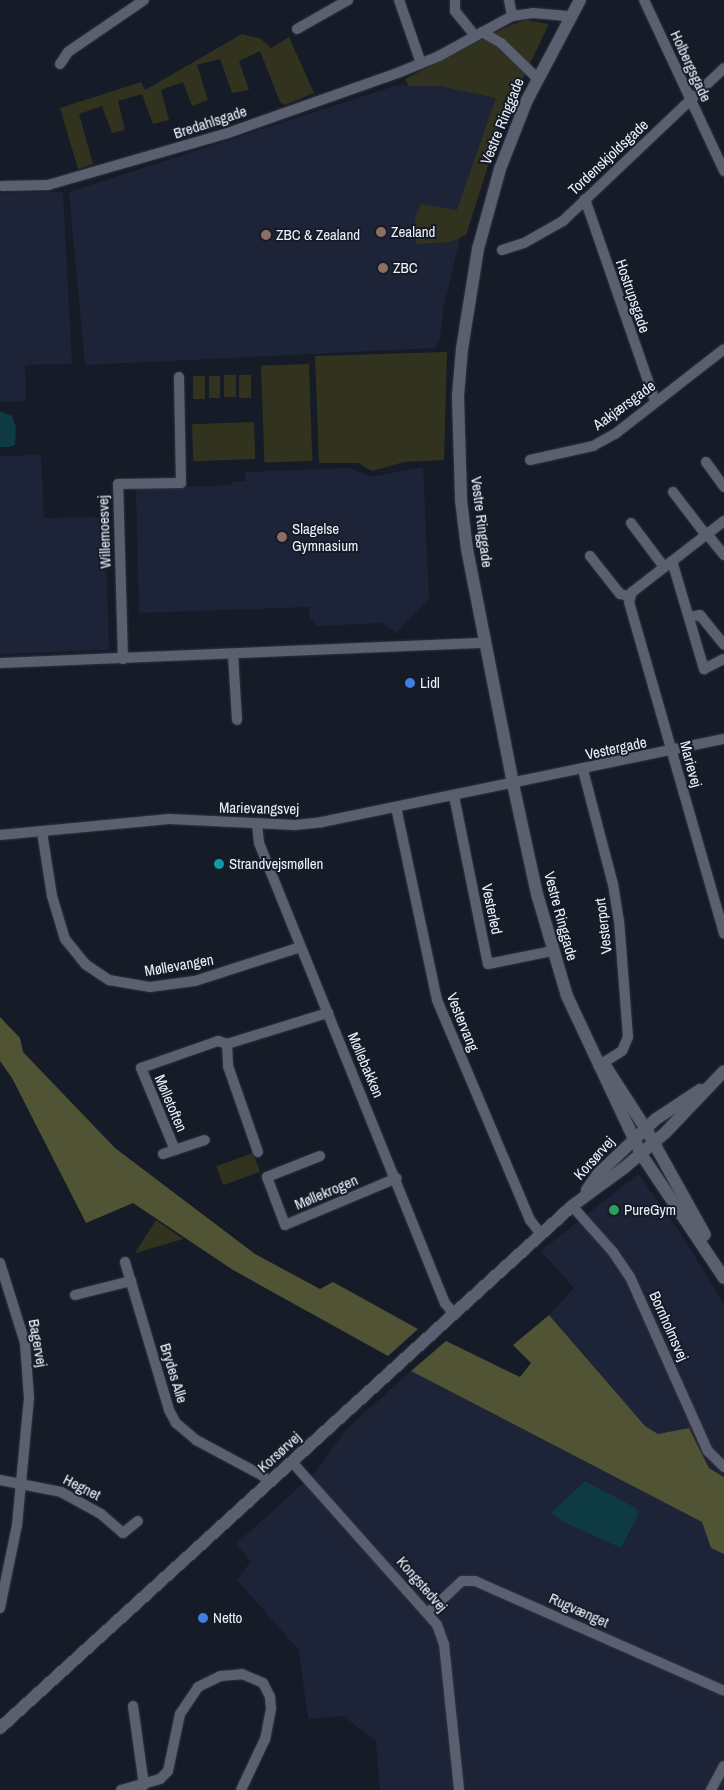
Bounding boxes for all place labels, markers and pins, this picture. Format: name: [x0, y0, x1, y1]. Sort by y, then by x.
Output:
place label: Zealand: [391, 223, 435, 241]
place label: ZBC & Zealand: [276, 226, 360, 244]
marker: Zealand: [375, 226, 387, 238]
marker: ZBC & Zealand: [260, 229, 272, 241]
place label: ZBC: [393, 259, 418, 277]
marker: ZBC: [377, 262, 389, 274]
place label: Slagelse Gymnasium: [292, 519, 358, 554]
marker: Slagelse Gymnasium: [276, 531, 288, 543]
place label: Lidl: [420, 674, 440, 692]
marker: Lidl: [404, 677, 416, 689]
place label: Strandvejsmøllen: [229, 855, 323, 873]
marker: Strandvejsmøllen: [213, 858, 225, 870]
place label: PureGym: [624, 1201, 676, 1219]
marker: PureGym: [608, 1204, 620, 1216]
place label: Netto: [213, 1609, 242, 1627]
marker: Netto: [197, 1612, 209, 1624]

